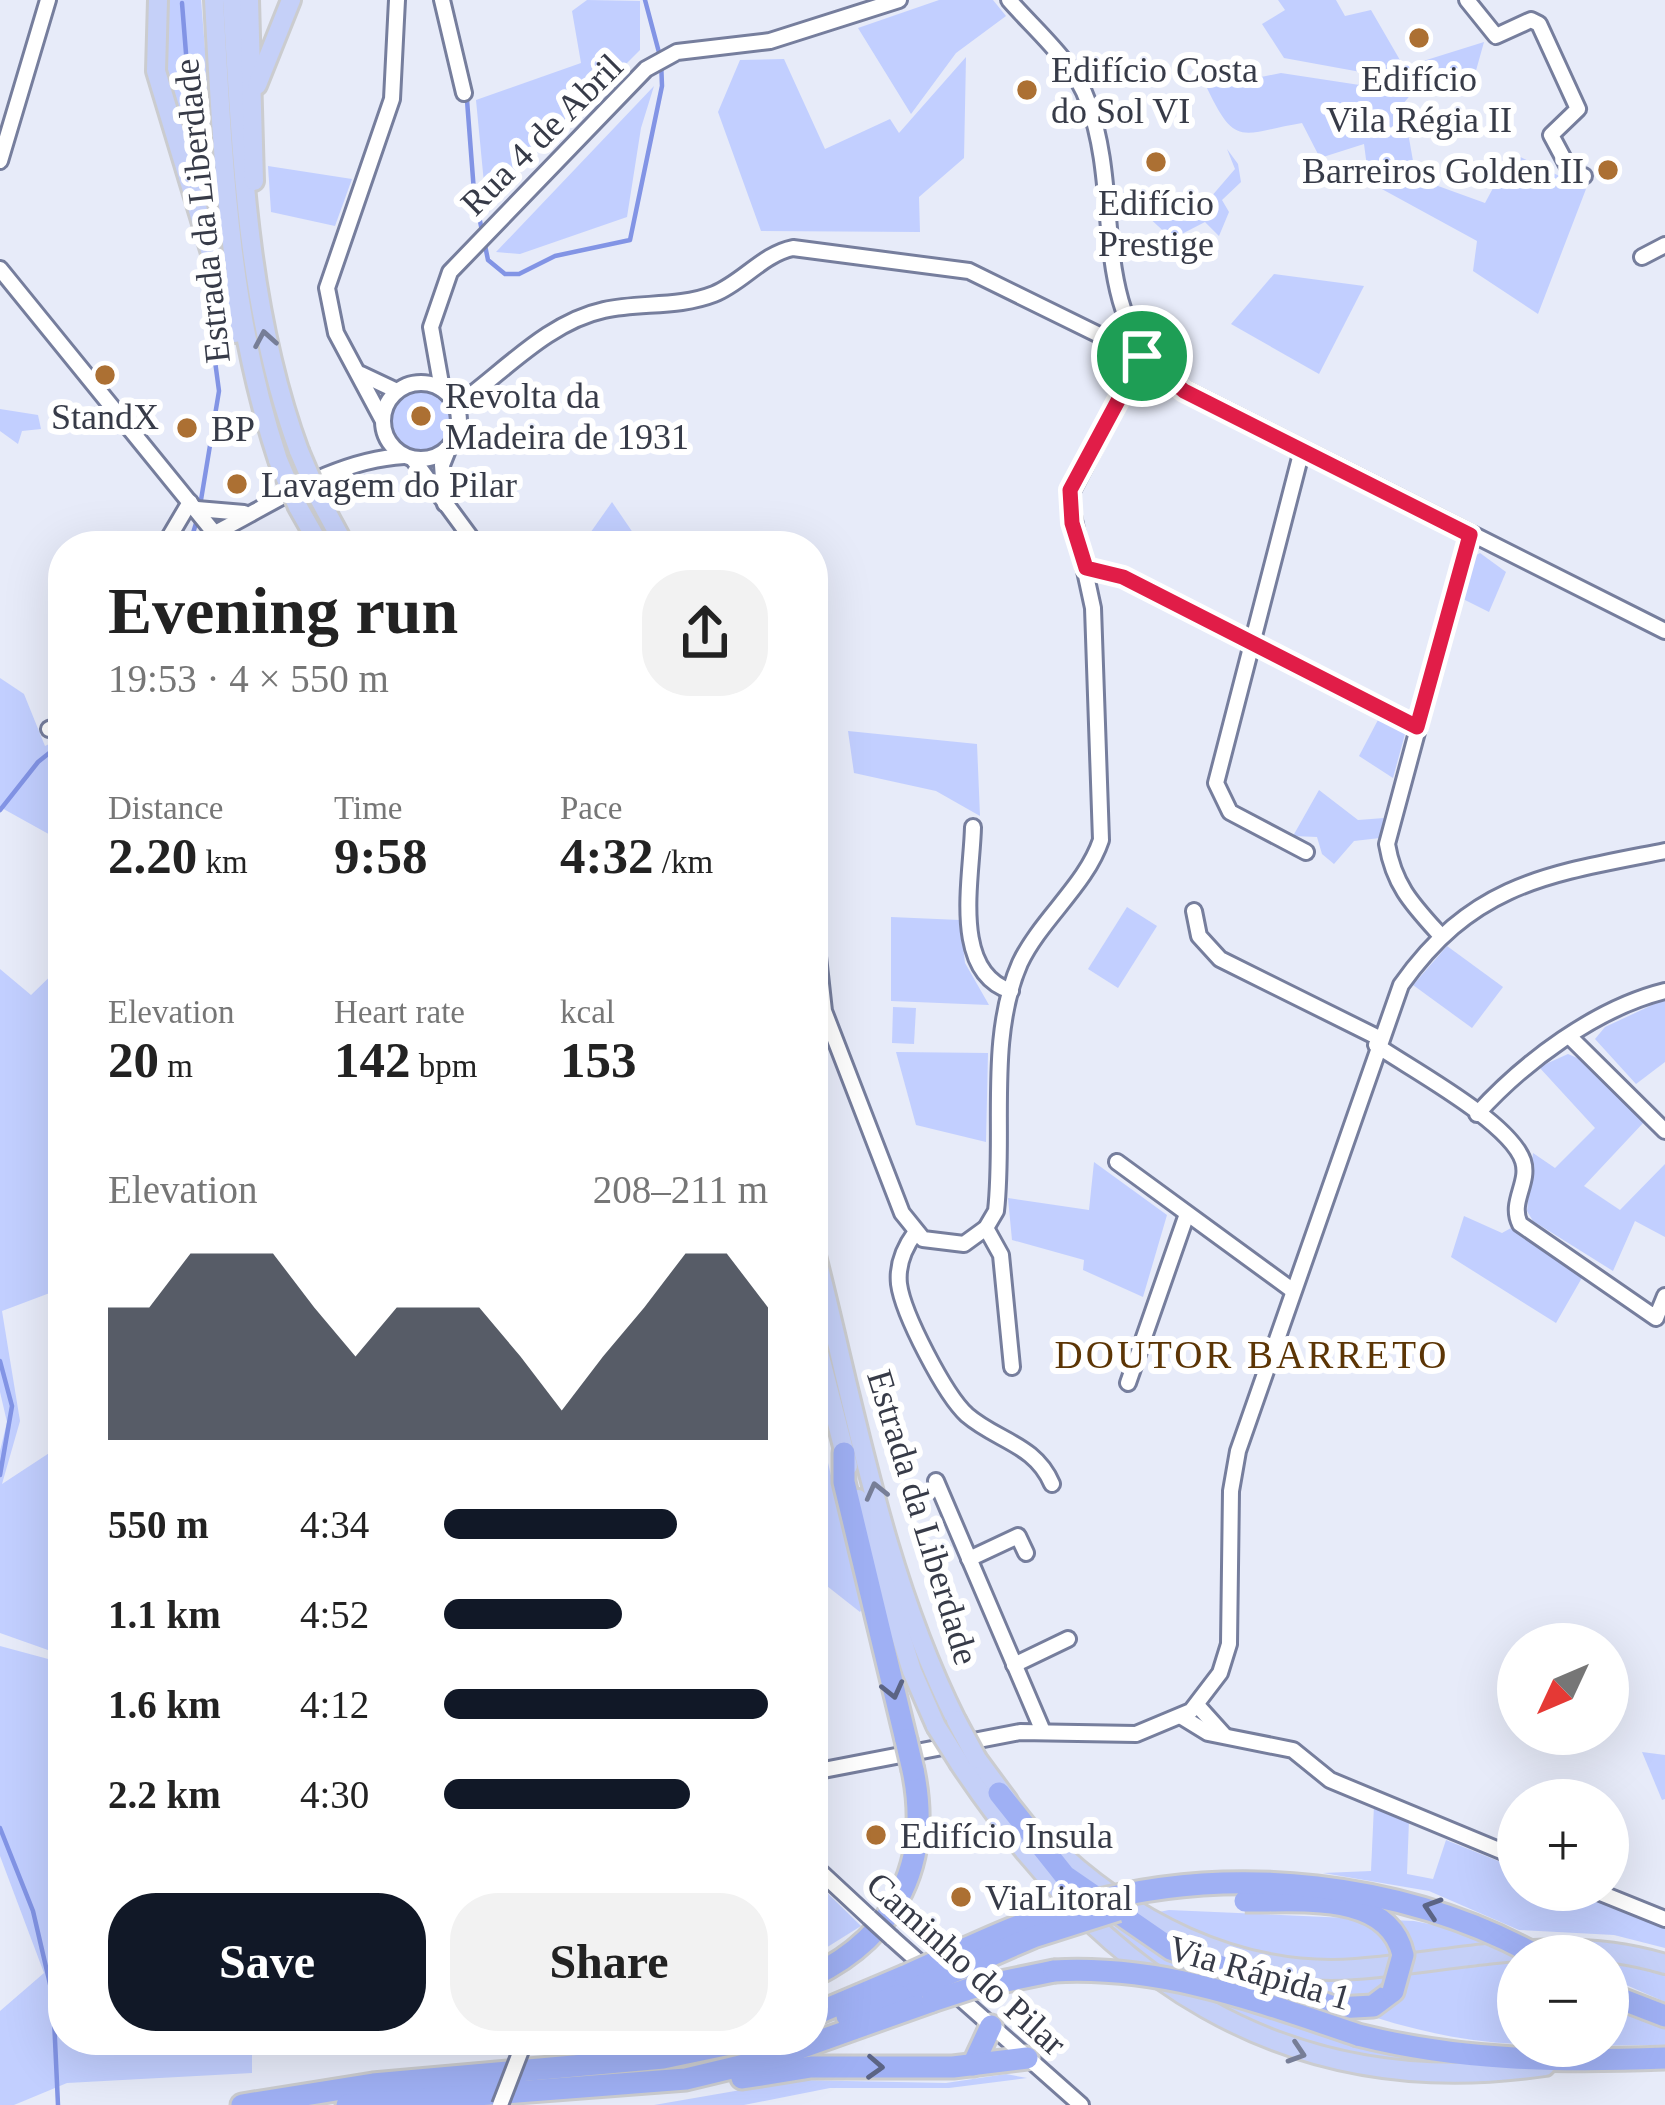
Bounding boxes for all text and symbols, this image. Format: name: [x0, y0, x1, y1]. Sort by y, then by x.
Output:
marker: Edifício Vila Régia II: [1406, 25, 1432, 51]
street label: Rua 4 de Abril: [453, 46, 630, 223]
place label: Edifício Costa do Sol VI: [1051, 50, 1258, 131]
street label: Estrada da Liberdade: [166, 57, 238, 365]
place label: Edifício Vila Régia II: [1326, 59, 1512, 140]
marker: Edifício Costa do Sol VI: [1014, 77, 1040, 103]
marker: Edifício Prestige: [1143, 149, 1169, 175]
place label: Barreiros Golden II: [1302, 151, 1584, 191]
marker: Barreiros Golden II: [1595, 157, 1621, 183]
place label: Edifício Prestige: [1098, 183, 1214, 264]
pin: [1091, 305, 1193, 407]
icon: arrive: [1109, 323, 1175, 389]
one-way arrow: [254, 329, 279, 349]
marker: StandX: [92, 362, 118, 388]
place label: Revolta da Madeira de 1931: [445, 376, 689, 457]
place label: StandX: [51, 397, 159, 437]
marker: Revolta da Madeira de 1931: [408, 403, 434, 429]
place label: BP: [211, 409, 255, 449]
marker: BP: [174, 415, 200, 441]
place label: Lavagem do Pilar: [261, 465, 517, 505]
marker: Lavagem do Pilar: [224, 471, 250, 497]
button: share: [642, 570, 768, 696]
text: Evening run: [108, 574, 458, 647]
text: 19:53 · 4 × 550 m: [108, 657, 389, 700]
text: Distance: [108, 790, 223, 826]
text: Time: [334, 790, 402, 826]
text: Pace: [560, 790, 622, 826]
text: 2.20: [108, 828, 197, 884]
text: 9:58: [334, 828, 427, 884]
text: 4:32: [560, 828, 653, 884]
text: km: [197, 844, 248, 880]
text: /km: [653, 844, 713, 880]
text: Elevation: [108, 994, 234, 1030]
text: Heart rate: [334, 994, 465, 1030]
text: kcal: [560, 994, 615, 1030]
text: 20: [108, 1032, 159, 1088]
text: 142: [334, 1032, 411, 1088]
text: 153: [560, 1032, 637, 1088]
text: m: [159, 1048, 193, 1084]
text: bpm: [411, 1048, 477, 1084]
text: Elevation: [108, 1168, 257, 1211]
text: 208–211 m: [593, 1168, 768, 1211]
district label: DOUTOR BARRETO: [1055, 1333, 1449, 1376]
street label: Estrada da Liberdade: [859, 1365, 987, 1669]
one-way arrow: [865, 1481, 890, 1502]
text: 550 m: [108, 1503, 209, 1546]
text: 4:34: [300, 1503, 369, 1546]
text: 1.1 km: [108, 1593, 221, 1636]
text: 4:52: [300, 1593, 369, 1636]
north arrow: [1497, 1623, 1629, 1755]
map controls: [1497, 1623, 1629, 2067]
one-way arrow: [879, 1679, 904, 1699]
text: 1.6 km: [108, 1683, 221, 1726]
text: 4:12: [300, 1683, 369, 1726]
text: 2.2 km: [108, 1773, 221, 1816]
text: 4:30: [300, 1773, 369, 1816]
button: +: [1497, 1779, 1629, 1911]
place label: Edifício Insula: [900, 1816, 1113, 1856]
marker: Edifício Insula: [863, 1822, 889, 1848]
street label: Caminho do Pilar: [859, 1864, 1074, 2064]
place label: ViaLitoral: [985, 1878, 1133, 1918]
marker: ViaLitoral: [948, 1884, 974, 1910]
button: Save: [108, 1893, 426, 2031]
button: Share: [450, 1893, 768, 2031]
one-way arrow: [1423, 1898, 1444, 1922]
street label: Via Rápida 1: [1164, 1928, 1355, 2018]
button: −: [1497, 1935, 1629, 2067]
one-way arrow: [1286, 2038, 1307, 2063]
one-way arrow: [866, 2054, 885, 2080]

